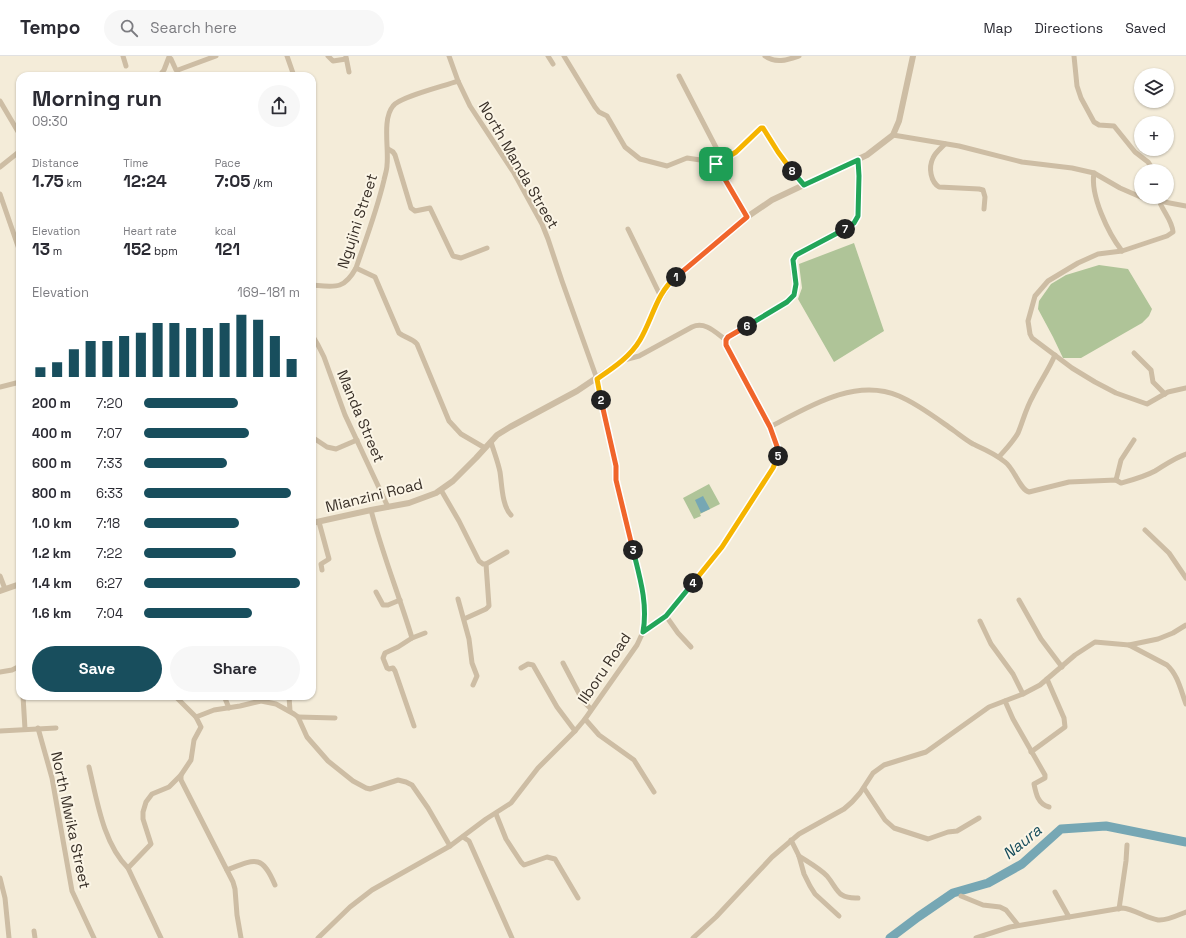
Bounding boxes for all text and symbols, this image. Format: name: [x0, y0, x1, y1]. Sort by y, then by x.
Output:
search box: [104, 10, 384, 46]
text: Tempo: [20, 15, 80, 40]
icon: search: [118, 17, 140, 39]
text: Search here: [150, 18, 237, 37]
text: Map: [983, 19, 1013, 37]
text: Directions: [1035, 19, 1103, 37]
text: Saved: [1125, 19, 1166, 37]
map controls: [1134, 68, 1174, 204]
button: layers: [1134, 68, 1174, 108]
text: Morning run: [32, 84, 162, 112]
button: share: [258, 85, 300, 127]
street label: North Manda Street: [475, 98, 563, 232]
text: 09:30: [32, 113, 68, 130]
button: +: [1134, 116, 1174, 156]
pin: [699, 147, 733, 181]
icon: arrive: [705, 153, 727, 175]
text: Distance: [32, 156, 79, 170]
text: Time: [123, 156, 148, 170]
text: Pace: [215, 156, 240, 170]
pin: 8: [782, 161, 802, 181]
text: 8: [789, 164, 795, 178]
button: −: [1134, 164, 1174, 204]
text: 1.75: [32, 170, 64, 192]
text: 12:24: [123, 170, 167, 192]
text: 7:05: [215, 170, 250, 192]
street label: Ngujini Street: [333, 171, 381, 271]
text: km: [64, 176, 82, 190]
text: /km: [250, 176, 273, 190]
pin: 7: [835, 219, 855, 239]
text: 7: [842, 222, 848, 236]
text: Elevation: [32, 224, 80, 238]
text: Heart rate: [123, 224, 177, 238]
text: kcal: [215, 224, 236, 238]
text: 13: [32, 238, 50, 260]
text: 152: [123, 238, 151, 260]
text: 121: [215, 238, 240, 260]
text: m: [50, 244, 62, 258]
text: bpm: [151, 244, 178, 258]
pin: 1: [666, 267, 686, 287]
text: 1: [674, 270, 678, 284]
text: Elevation: [32, 284, 89, 301]
text: 169–181 m: [237, 284, 300, 301]
pin: 6: [737, 316, 757, 336]
text: 6: [744, 319, 750, 333]
street label: Manda Street: [333, 367, 389, 465]
pin: 2: [591, 390, 611, 410]
text: 2: [598, 393, 604, 407]
text: 200 m: [32, 395, 71, 412]
text: 7:20: [96, 395, 123, 412]
text: 400 m: [32, 425, 72, 442]
text: 7:07: [96, 425, 122, 442]
pin: 5: [768, 446, 788, 466]
text: 5: [775, 449, 781, 463]
text: 600 m: [32, 455, 71, 472]
text: 7:33: [96, 455, 122, 472]
street label: Mianzini Road: [323, 474, 425, 516]
text: 800 m: [32, 485, 71, 502]
text: 6:33: [96, 485, 123, 502]
text: 1.0 km: [32, 515, 72, 532]
text: 7:18: [96, 515, 120, 532]
pin: 3: [623, 540, 643, 560]
text: 3: [630, 543, 636, 557]
text: 1.2 km: [32, 545, 71, 562]
text: 7:22: [96, 545, 122, 562]
pin: 4: [683, 573, 703, 593]
text: 1.4 km: [32, 575, 72, 592]
text: 6:27: [96, 575, 122, 592]
text: 4: [690, 576, 697, 590]
text: 1.6 km: [32, 605, 71, 622]
text: 7:04: [96, 605, 123, 622]
street label: Ilboru Road: [573, 629, 635, 707]
button: Save: [32, 646, 162, 692]
button: Share: [170, 646, 300, 692]
street label: North Mwika Street: [47, 750, 95, 890]
water label: Naura: [998, 819, 1046, 864]

